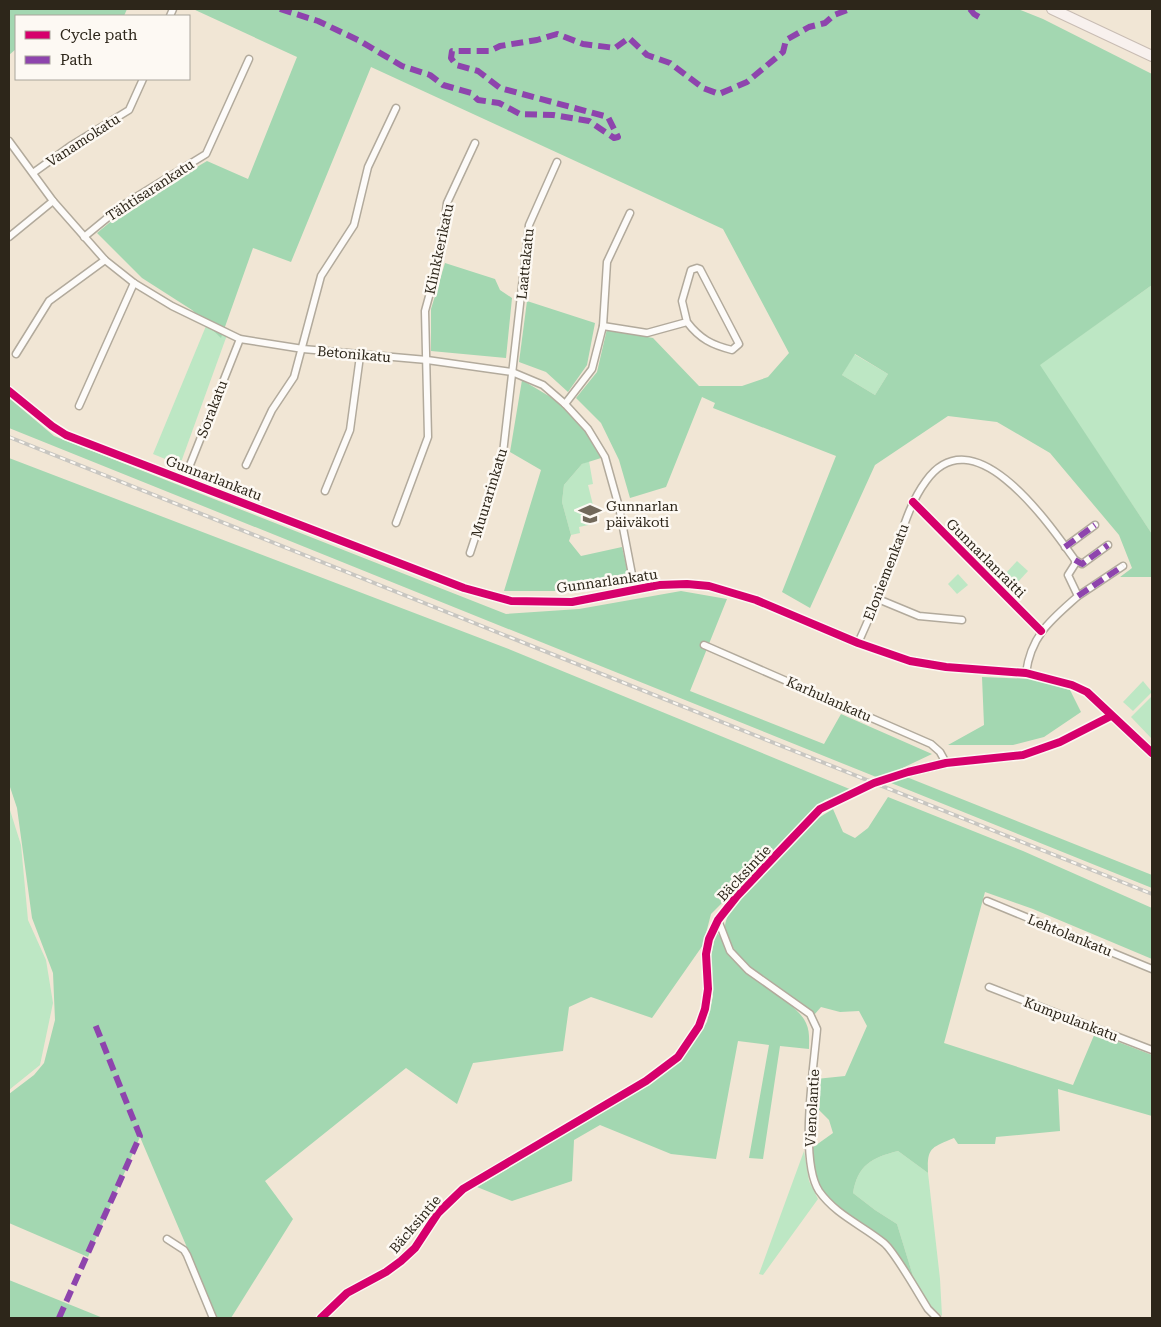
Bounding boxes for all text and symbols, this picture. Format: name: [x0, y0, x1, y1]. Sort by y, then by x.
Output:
legend: [15, 15, 190, 80]
text: Cycle path: [60, 26, 138, 44]
text: Path: [60, 51, 93, 69]
street label: Vanamokatu: [43, 110, 123, 170]
street label: Tähtisarankatu: [103, 156, 197, 224]
street label: Klinkkerikatu: [422, 202, 456, 296]
street label: Laattakatu: [513, 227, 537, 300]
street label: Betonikatu: [316, 343, 392, 365]
street label: Sorakatu: [194, 378, 230, 440]
street label: Muurarinkatu: [468, 446, 510, 540]
street label: Gunnarlankatu: [164, 452, 265, 504]
place label: Gunnarlan päiväkoti: [606, 498, 678, 530]
school or university icon: Gunnarlan päiväkoti: [577, 501, 603, 527]
street label: Gunnarlanraitti: [943, 515, 1029, 601]
street label: Eloniemenkatu: [860, 521, 912, 623]
street label: Gunnarlankatu: [555, 566, 659, 596]
street label: Karhulankatu: [784, 673, 874, 725]
street label: Bäcksintie: [714, 841, 774, 904]
street label: Lehtolankatu: [1025, 911, 1115, 959]
street label: Kumpulankatu: [1022, 994, 1121, 1044]
street label: Vienolantie: [802, 1068, 822, 1147]
street label: Bäcksintie: [386, 1191, 444, 1256]

